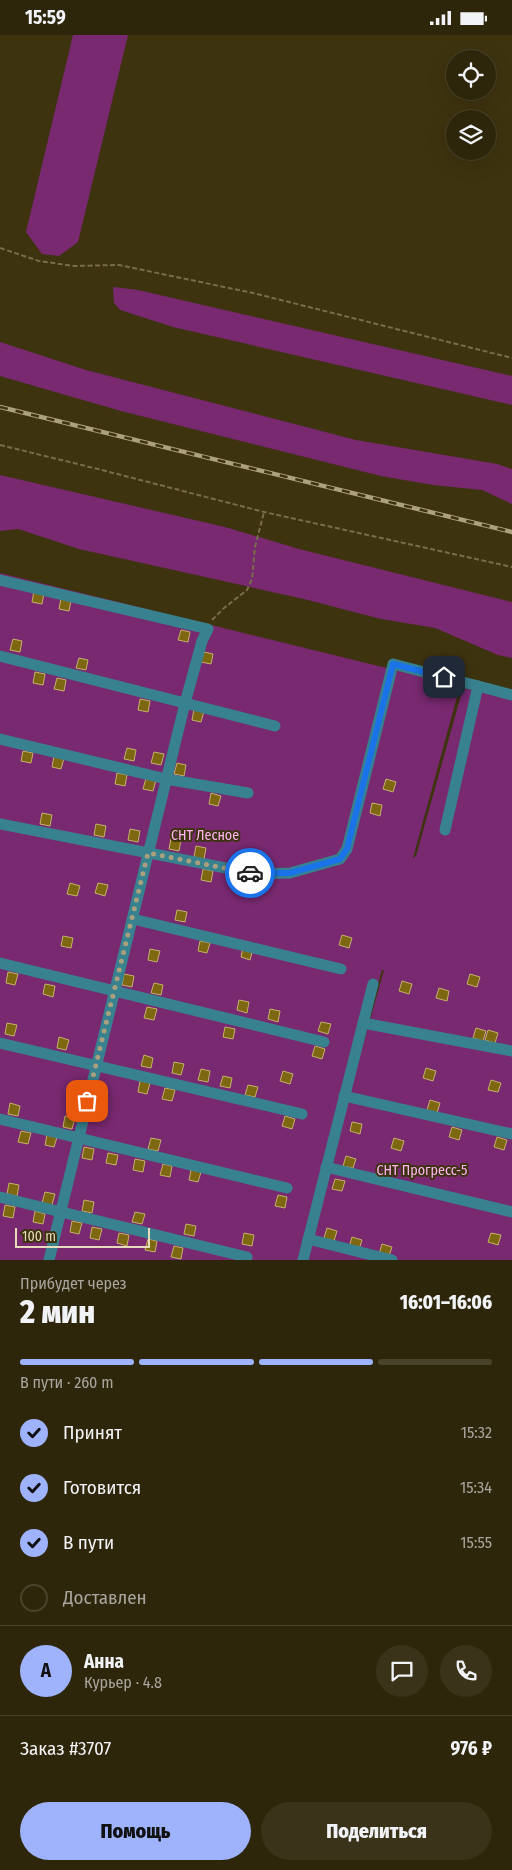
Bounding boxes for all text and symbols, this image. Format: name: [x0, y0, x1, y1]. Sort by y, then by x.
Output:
text: 15:59: [25, 6, 66, 29]
map controls: [446, 50, 496, 160]
button: locate: [446, 50, 496, 100]
button: layers: [446, 110, 496, 160]
pin: [423, 656, 465, 698]
icon: home: [430, 663, 458, 691]
park label: СНТ Лесное: [171, 827, 239, 844]
courier: [225, 848, 275, 898]
icon: car: [236, 859, 264, 887]
pin: [66, 1080, 108, 1122]
icon: bag: [73, 1087, 101, 1115]
park label: СНТ Прогресс-5: [377, 1162, 467, 1179]
scale bar: [15, 1225, 150, 1248]
text: 100 m: [22, 1228, 56, 1245]
text: Прибудет через: [20, 1274, 127, 1293]
text: 16:01–16:06: [400, 1291, 492, 1314]
text: 2 мин: [20, 1293, 95, 1331]
text: В пути · 260 m: [20, 1373, 114, 1392]
icon: check: [20, 1419, 48, 1447]
text: Принят: [63, 1421, 122, 1444]
text: 15:32: [461, 1423, 492, 1442]
icon: check: [20, 1474, 48, 1502]
text: Готовится: [63, 1476, 141, 1499]
text: 15:34: [460, 1478, 492, 1497]
icon: check: [20, 1529, 48, 1557]
text: В пути: [63, 1531, 114, 1554]
text: 15:55: [460, 1533, 492, 1552]
text: Доставлен: [63, 1586, 147, 1609]
button: chat: [376, 1645, 428, 1697]
button: phone: [440, 1645, 492, 1697]
text: Анна: [84, 1650, 124, 1673]
text: А: [41, 1659, 51, 1682]
text: Курьер · 4.8: [84, 1673, 162, 1692]
text: Заказ #3707: [20, 1737, 111, 1760]
text: 976 ₽: [450, 1737, 492, 1760]
button: Помощь: [20, 1802, 251, 1860]
button: Поделиться: [261, 1802, 492, 1860]

